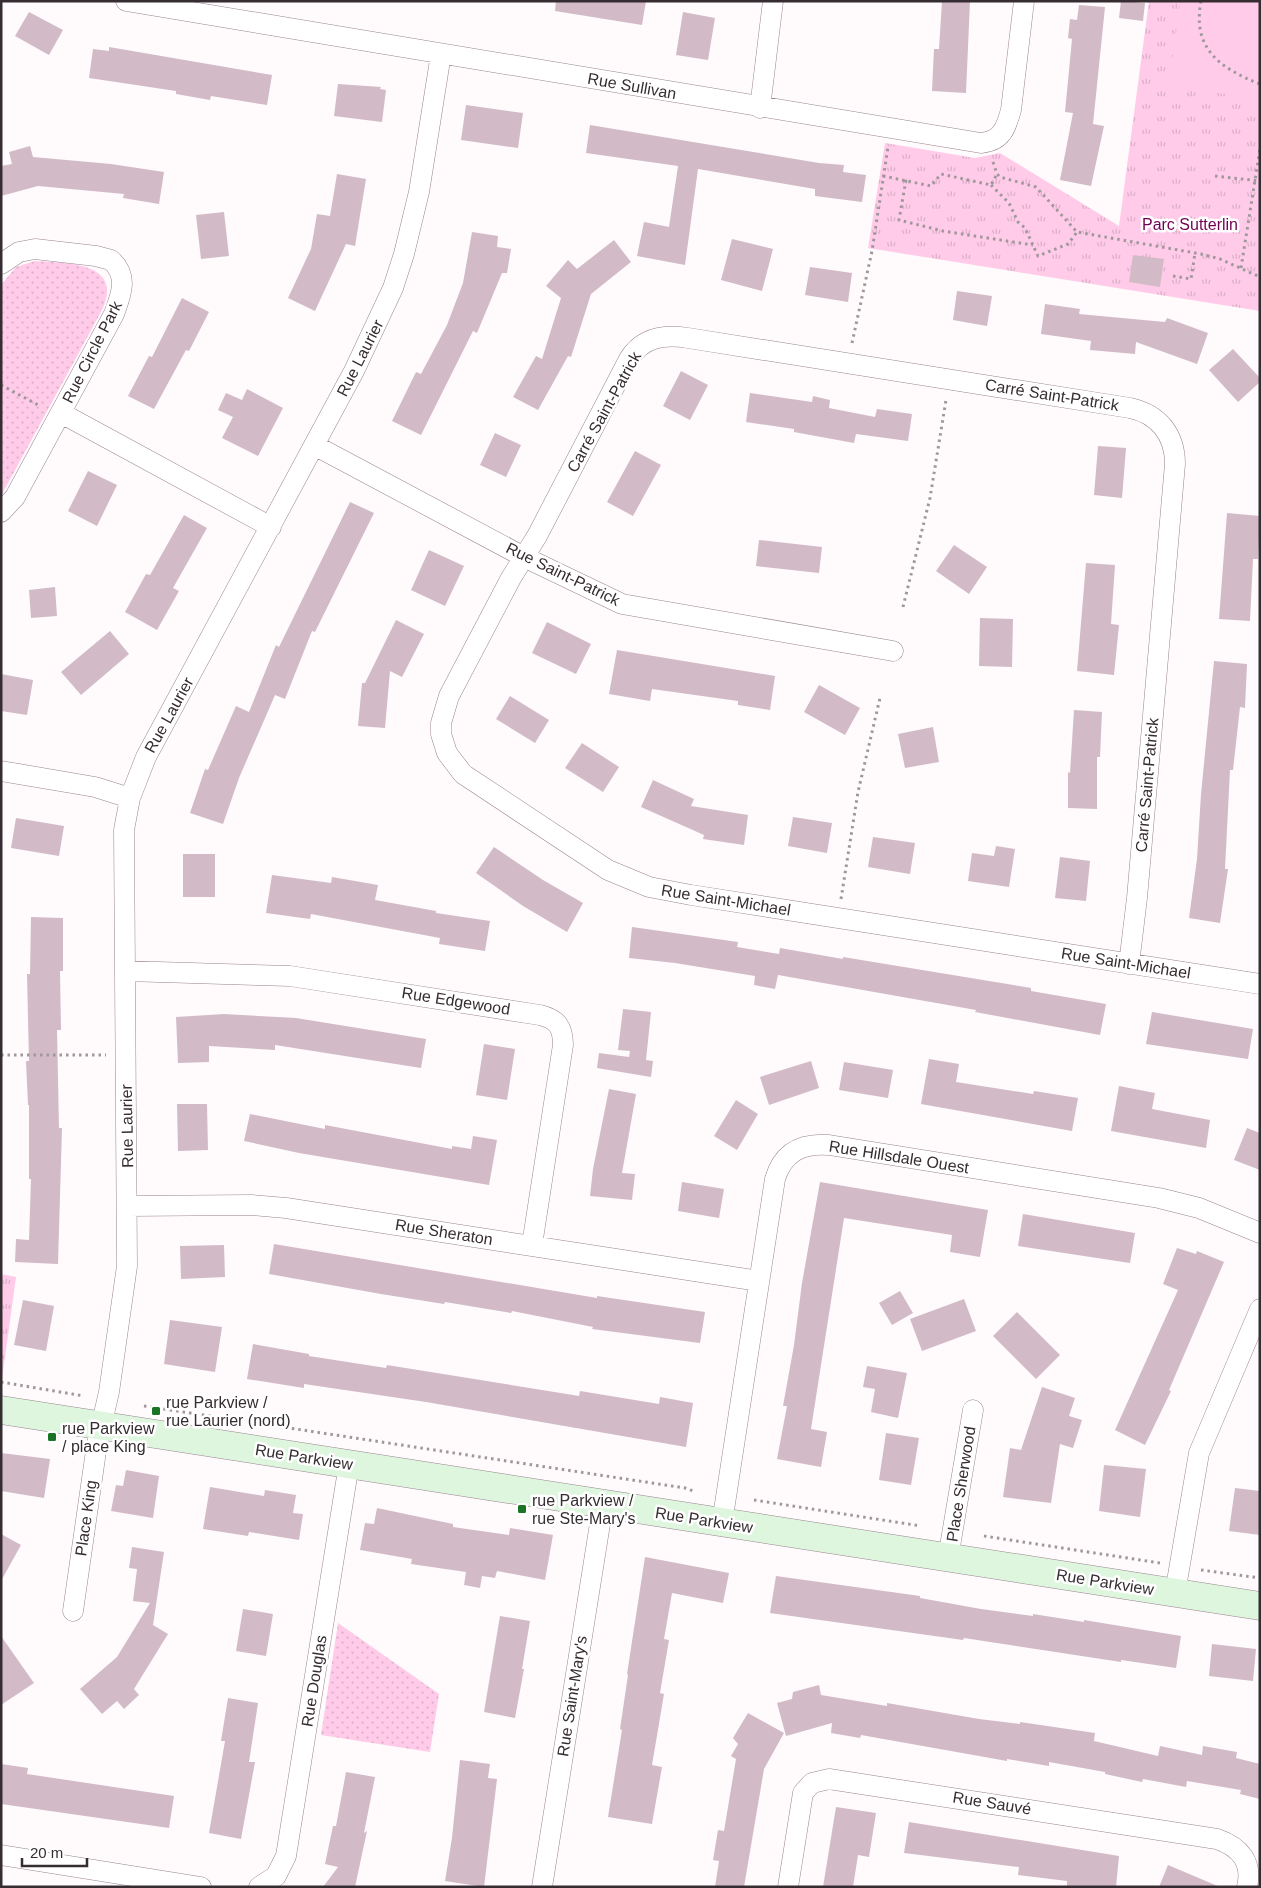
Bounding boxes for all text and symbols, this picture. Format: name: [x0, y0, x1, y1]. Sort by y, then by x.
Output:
street label: Rue Sullivan: [586, 70, 678, 102]
park label: Parc Sutterlin: [1142, 216, 1238, 233]
street label: Rue Circle Park: [59, 297, 125, 406]
street label: Rue Laurier: [333, 316, 387, 399]
street label: Carré Saint-Patrick: [564, 348, 645, 475]
street label: Carré Saint-Patrick: [984, 376, 1121, 414]
street label: Rue Saint-Patrick: [503, 539, 624, 609]
street label: Rue Laurier: [141, 674, 197, 756]
street label: Carré Saint-Patrick: [1133, 716, 1161, 853]
street label: Rue Saint-Michael: [660, 881, 792, 919]
street label: Rue Saint-Michael: [1060, 944, 1192, 982]
street label: Rue Edgewood: [401, 984, 511, 1018]
street label: Rue Laurier: [118, 1083, 136, 1168]
street label: Rue Hillsdale Ouest: [828, 1138, 971, 1177]
street label: Rue Sheraton: [394, 1216, 494, 1248]
place label: rue Parkview / rue Laurier (nord): [166, 1394, 291, 1429]
marker: rue Parkview / rue Laurier (nord): [150, 1405, 162, 1417]
place label: rue Parkview / place King: [62, 1420, 155, 1455]
street label: Place Sherwood: [943, 1425, 979, 1543]
marker: rue Parkview / place King: [46, 1431, 58, 1443]
street label: Rue Parkview: [254, 1441, 355, 1473]
street label: Place King: [72, 1479, 100, 1557]
place label: rue Parkview / rue Ste-Mary's: [532, 1492, 636, 1527]
marker: rue Parkview / rue Ste-Mary's: [516, 1503, 528, 1515]
street label: Rue Parkview: [654, 1504, 755, 1536]
street label: Rue Parkview: [1055, 1566, 1156, 1598]
street label: Rue Douglas: [298, 1634, 330, 1728]
street label: Rue Saint-Mary's: [554, 1634, 590, 1758]
street label: Rue Sauvé: [952, 1788, 1033, 1818]
scale bar: [22, 1836, 88, 1868]
text: 20 m: [30, 1844, 63, 1861]

